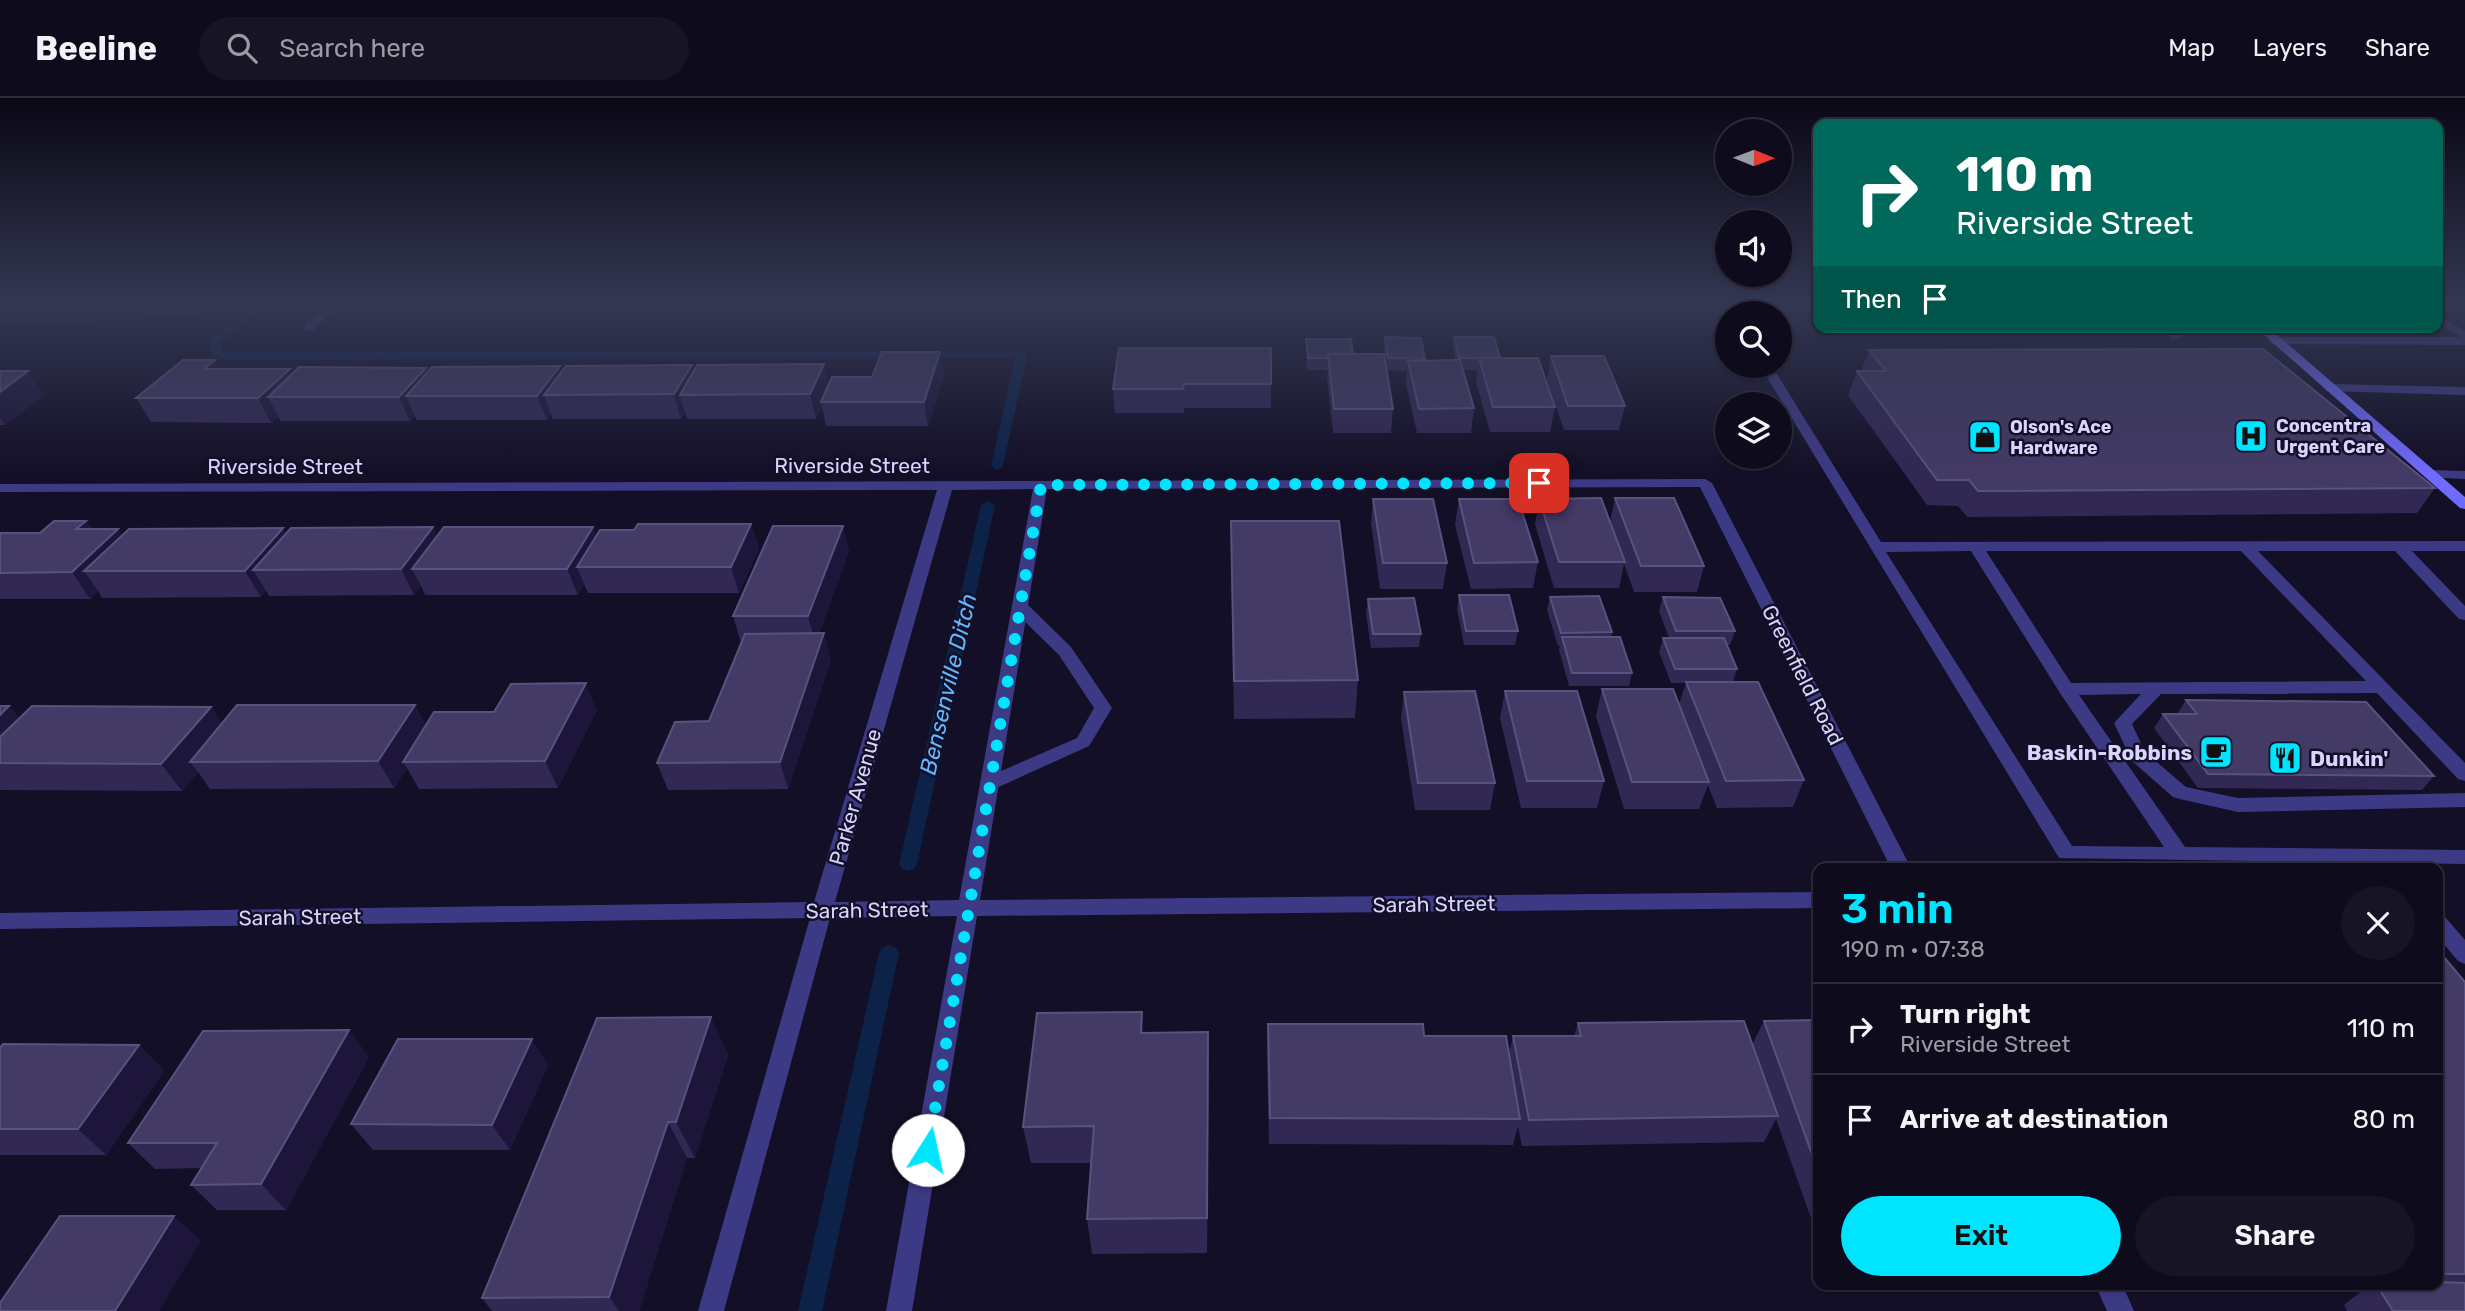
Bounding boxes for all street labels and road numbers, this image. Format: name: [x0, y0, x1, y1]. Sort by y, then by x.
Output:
street label: Riverside Street: [774, 453, 930, 478]
street label: Riverside Street: [207, 454, 363, 479]
street label: Greenfield Road: [1757, 601, 1849, 749]
street label: Parker Avenue: [824, 726, 886, 868]
street label: Sarah Street: [1372, 890, 1496, 918]
street label: Sarah Street: [805, 896, 929, 924]
street label: Sarah Street: [238, 903, 362, 931]

